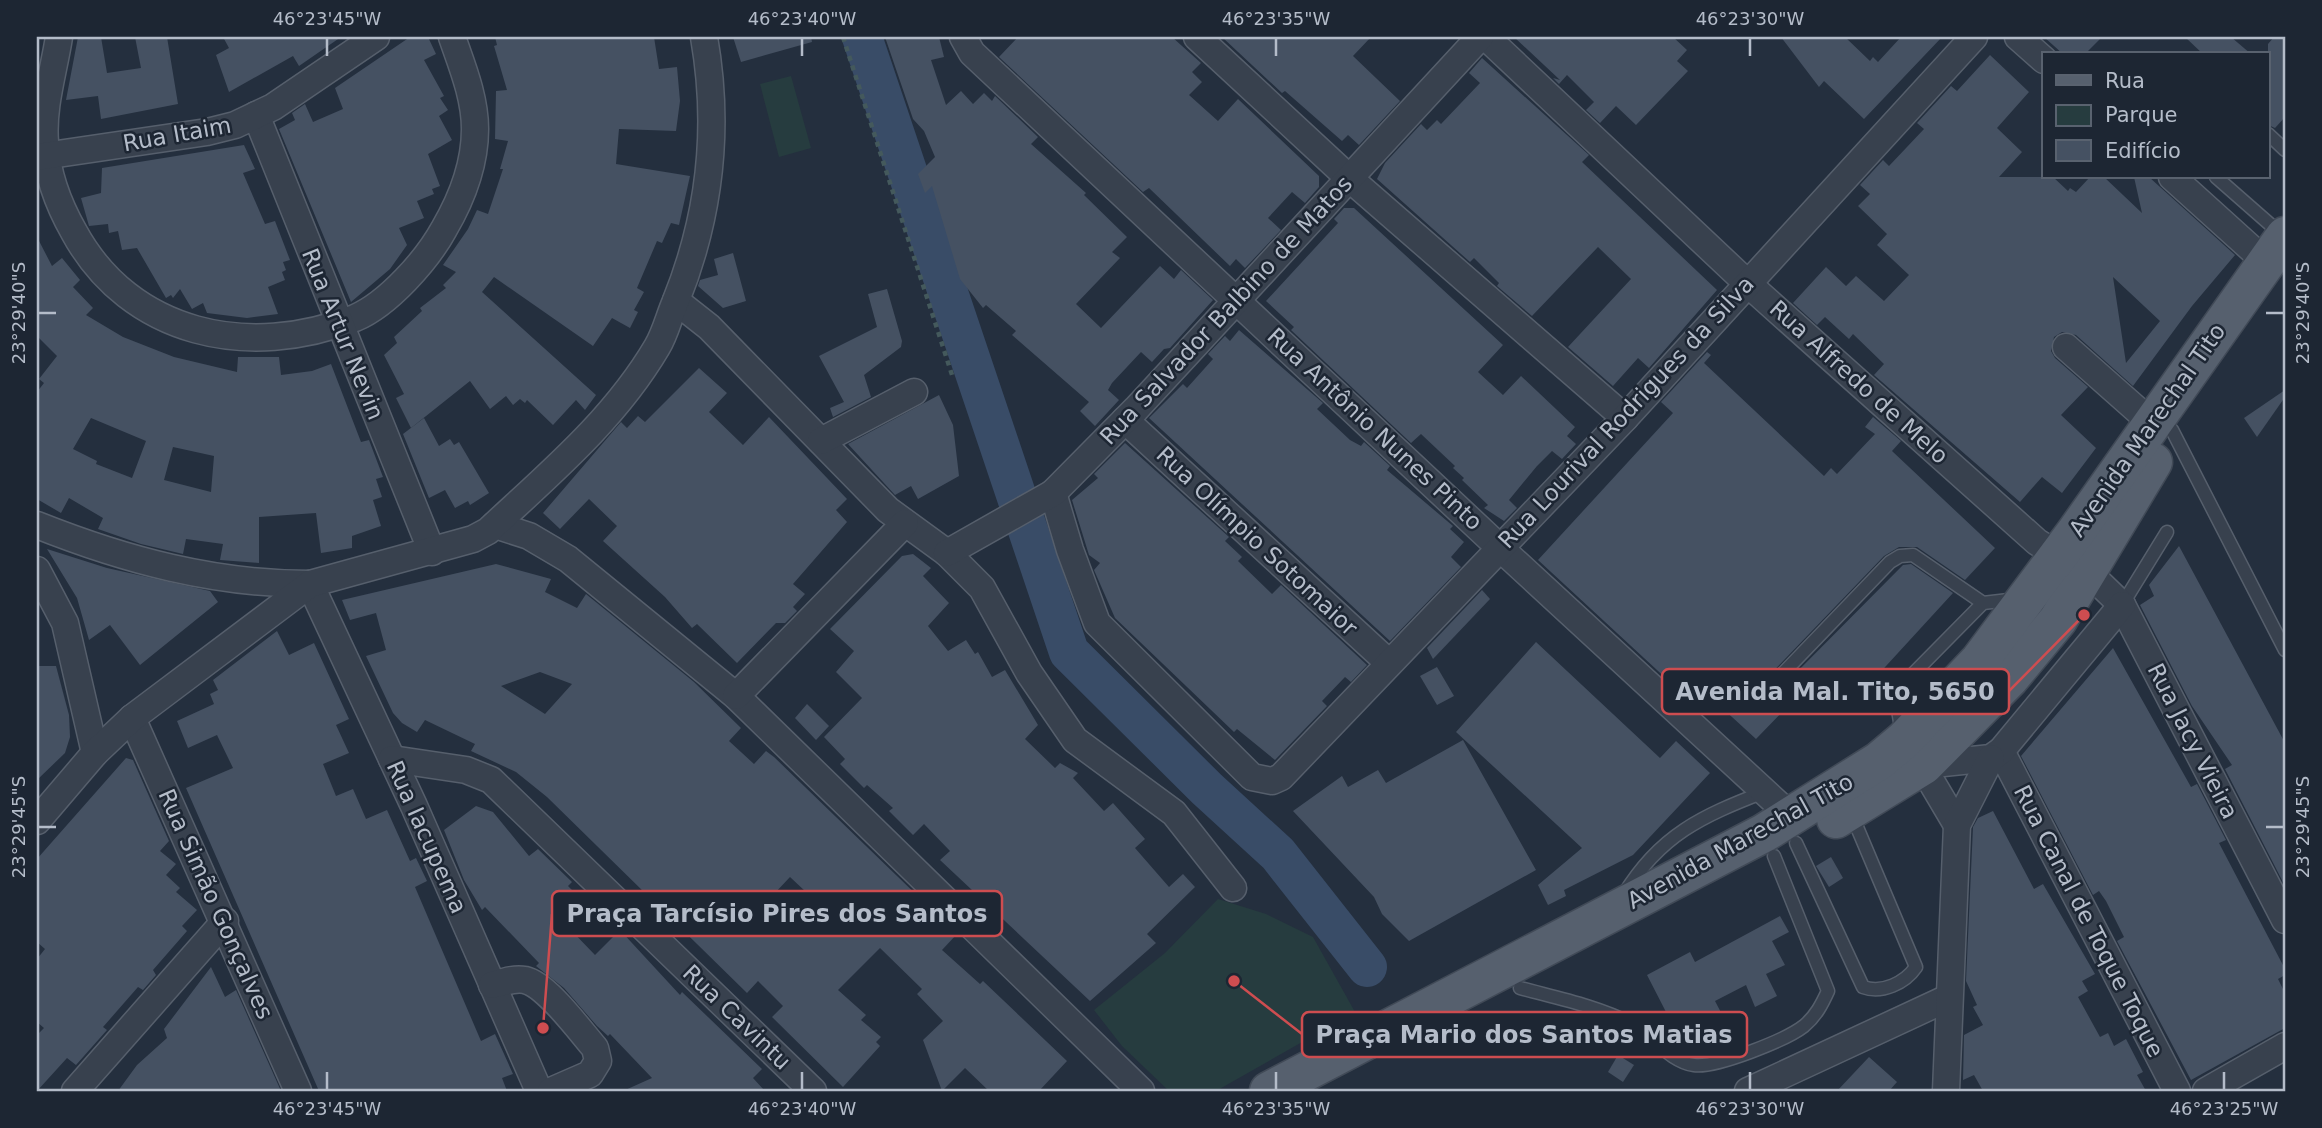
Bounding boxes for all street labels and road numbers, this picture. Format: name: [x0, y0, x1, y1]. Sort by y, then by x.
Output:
street label: Rua Itaim: [121, 112, 233, 156]
street label: Rua Salvador Balbino de Matos: [1095, 170, 1357, 450]
street label: Rua Artur Nevin: [297, 245, 389, 423]
street label: Rua Lourival Rodrigues da Silva: [1493, 271, 1759, 553]
street label: Rua Alfredo de Melo: [1765, 295, 1953, 469]
street label: Avenida Marechal Tito: [2064, 319, 2230, 541]
street label: Rua Antônio Nunes Pinto: [1262, 323, 1488, 535]
street label: Rua Olímpio Sotomaior: [1151, 441, 1363, 641]
street label: Rua Jacy Vieira: [2143, 659, 2243, 823]
street label: Rua Iacupema: [382, 757, 472, 917]
street label: Avenida Marechal Tito: [1623, 768, 1857, 914]
street label: Rua Canal de Toque Toque: [2009, 781, 2169, 1061]
street label: Rua Simão Gonçalves: [153, 785, 279, 1023]
street label: Rua Cavintu: [678, 959, 796, 1075]

